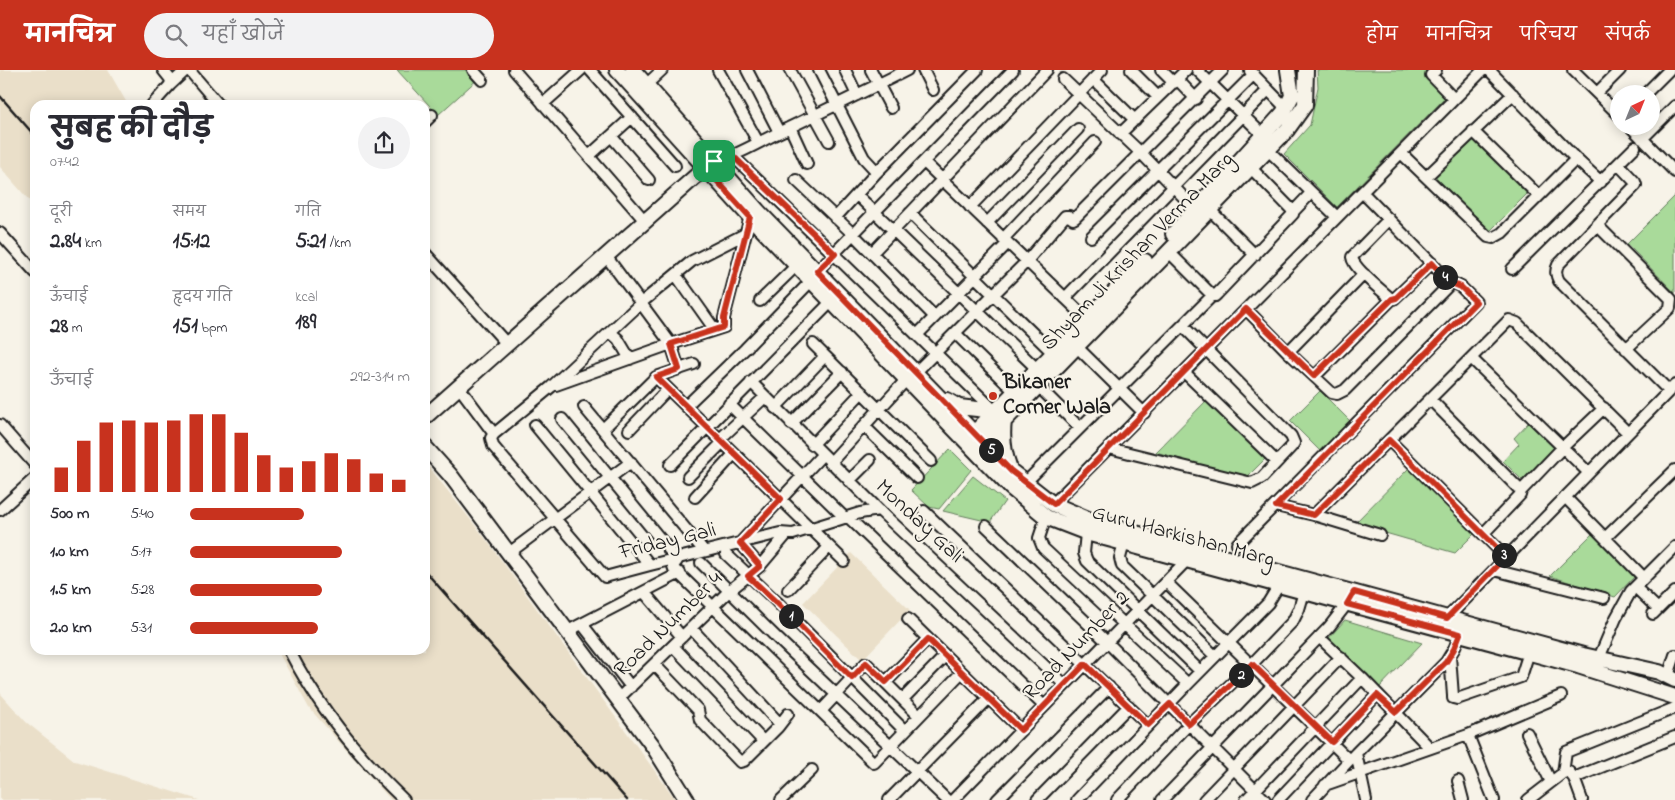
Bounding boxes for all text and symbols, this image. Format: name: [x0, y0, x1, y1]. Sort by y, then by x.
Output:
search box: [144, 13, 494, 58]
text: मानचित्र: [25, 19, 114, 54]
icon: search: [162, 21, 190, 49]
text: यहाँ खोजें: [202, 22, 284, 49]
text: होम: [1366, 23, 1398, 49]
text: मानचित्र: [1426, 23, 1492, 49]
text: परिचय: [1520, 23, 1577, 49]
text: संपर्क: [1605, 23, 1650, 49]
north arrow: [1610, 85, 1660, 135]
map controls: [1610, 85, 1660, 135]
text: सुबह की दौड़: [50, 110, 212, 151]
button: share: [358, 117, 410, 169]
pin: [693, 140, 735, 182]
street label: Shyam Ji Krishan Verma Marg: [1034, 145, 1243, 360]
icon: arrive: [700, 147, 728, 175]
text: 07:42: [50, 150, 79, 174]
text: दूरी: [50, 202, 72, 223]
text: समय: [173, 202, 206, 223]
text: गति: [295, 202, 321, 223]
text: 2.84: [50, 227, 81, 257]
text: 15:12: [173, 227, 210, 257]
text: 5:21: [295, 227, 326, 257]
text: km: [81, 233, 102, 254]
text: /km: [326, 233, 351, 254]
pin: 4: [1432, 264, 1458, 290]
text: 4: [1443, 267, 1448, 288]
text: ऊँचाई: [50, 287, 88, 308]
text: हृदय गति: [173, 287, 232, 308]
text: kcal: [295, 287, 318, 308]
text: 189: [295, 308, 316, 338]
text: 28: [50, 312, 68, 342]
text: 151: [173, 312, 198, 342]
text: m: [68, 318, 83, 339]
text: bpm: [198, 318, 227, 339]
text: 292–314 m: [350, 365, 410, 389]
place label: Bikaner Corner Wala: [1002, 367, 1111, 424]
text: ऊँचाई: [50, 369, 93, 393]
marker: Bikaner Corner Wala: [987, 390, 999, 402]
pin: 5: [978, 438, 1004, 462]
text: 5: [987, 440, 996, 461]
street label: Monday Gali: [867, 472, 970, 572]
street label: Guru Harkishan Marg: [1088, 497, 1278, 578]
text: 500 m: [50, 502, 89, 526]
text: 5:40: [130, 502, 154, 526]
street label: Friday Gali: [615, 515, 720, 571]
text: 1.0 km: [50, 540, 89, 564]
text: 5:17: [130, 540, 152, 564]
pin: 3: [1492, 542, 1516, 568]
text: 3: [1502, 545, 1507, 566]
street label: Road Number 4: [607, 565, 731, 685]
text: 1.5 km: [50, 578, 91, 602]
text: 5:28: [130, 578, 154, 602]
street label: Road Number 2: [1016, 584, 1138, 708]
pin: 1: [778, 604, 804, 628]
text: 1: [789, 606, 794, 627]
text: 2.0 km: [50, 616, 92, 640]
text: 5:31: [130, 616, 152, 640]
pin: 2: [1228, 662, 1254, 688]
text: 2: [1238, 665, 1245, 686]

